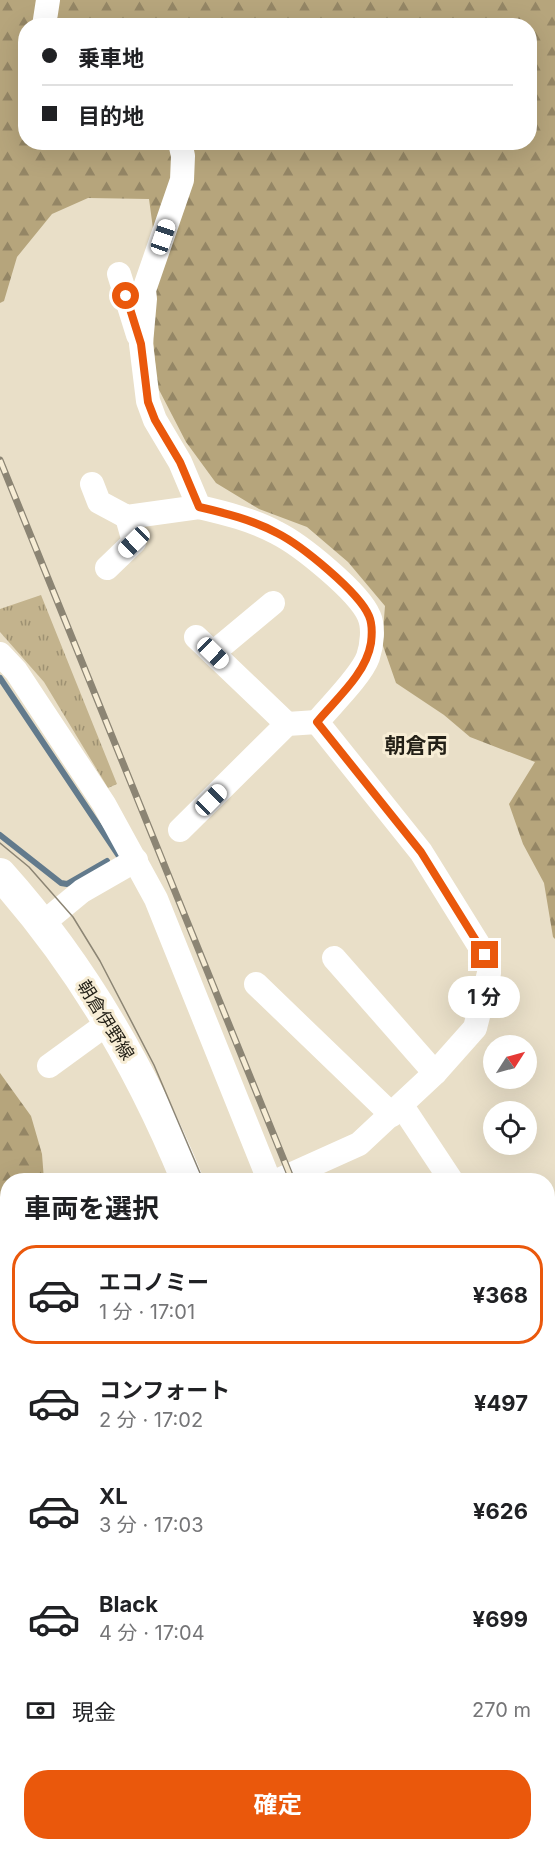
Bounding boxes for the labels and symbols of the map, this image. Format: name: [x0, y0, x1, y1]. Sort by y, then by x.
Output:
car: [149, 217, 177, 257]
route start: [112, 282, 139, 309]
car: [115, 523, 153, 561]
car: [194, 634, 232, 672]
district label: 朝倉丙: [385, 733, 448, 758]
car: [192, 781, 230, 819]
route end: [471, 941, 498, 968]
street label: 朝倉伊野線: [73, 976, 139, 1064]
callout: 1 分: [449, 976, 521, 1018]
north arrow: [483, 1035, 537, 1089]

